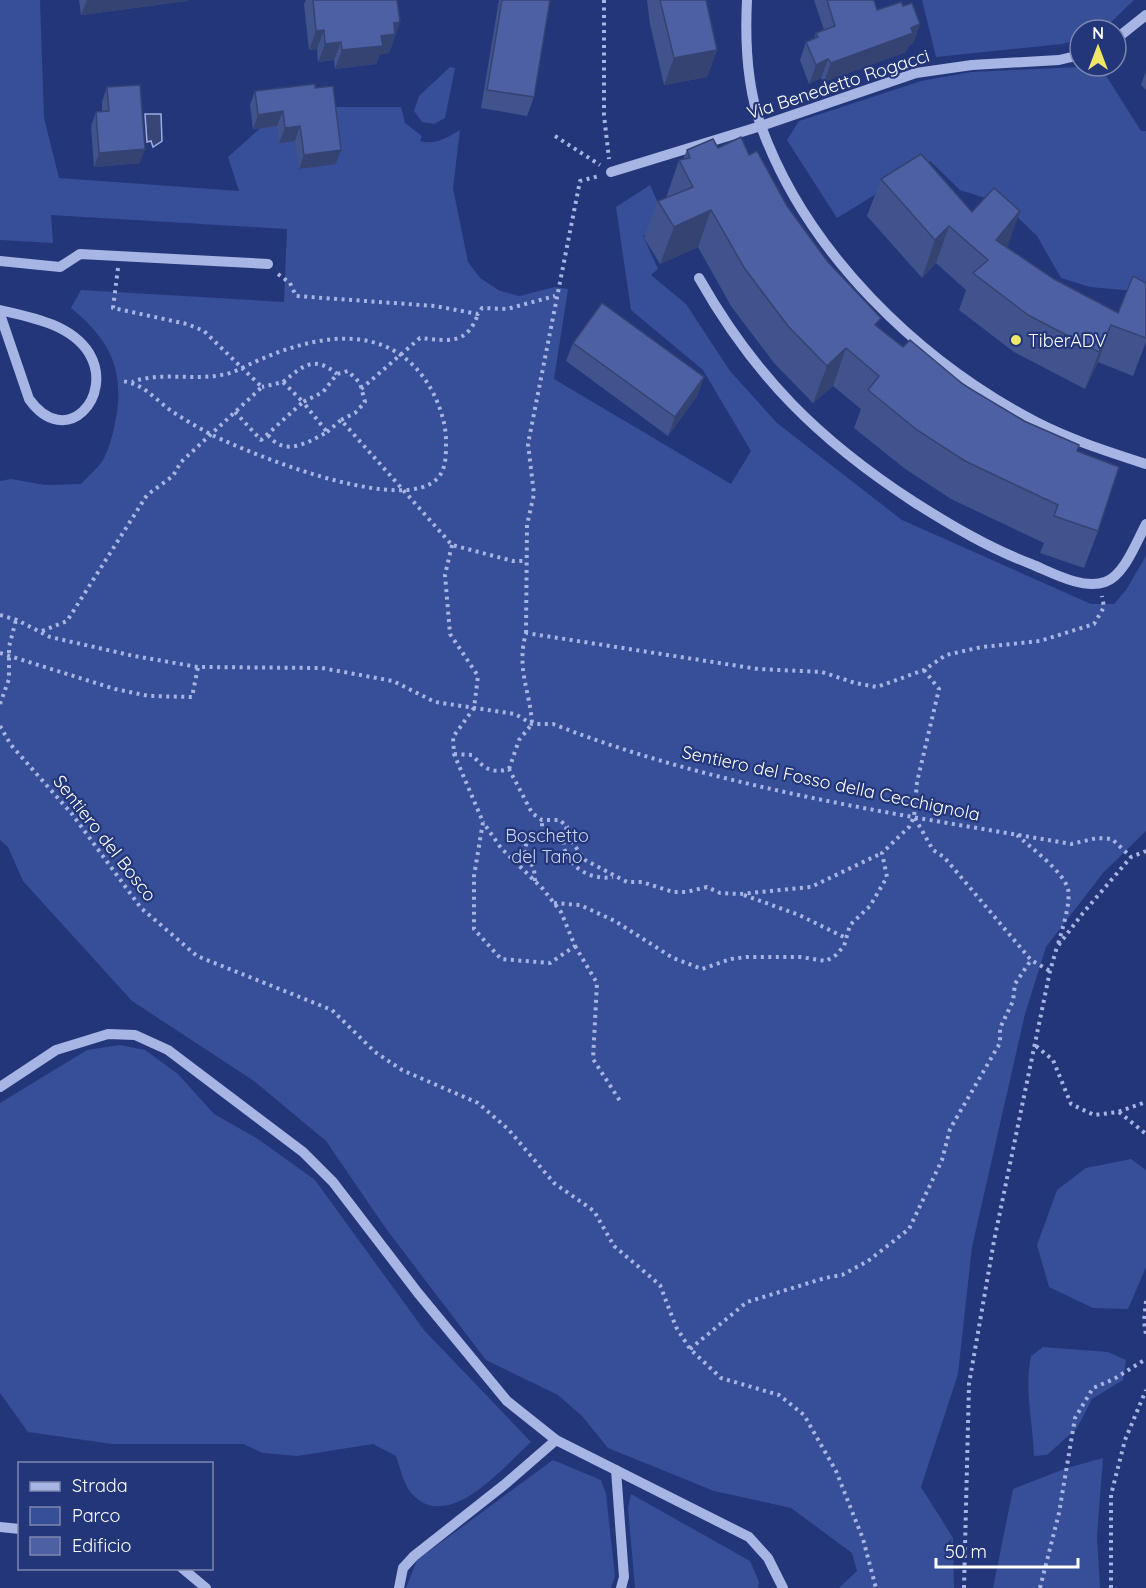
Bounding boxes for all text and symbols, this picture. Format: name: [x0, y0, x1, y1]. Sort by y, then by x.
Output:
north arrow: [1068, 18, 1128, 78]
text: N: [1092, 23, 1104, 43]
street label: Via Benedetto Rogacci: [744, 44, 932, 124]
place label: TiberADV: [1028, 329, 1107, 352]
marker: TiberADV: [1009, 333, 1023, 347]
street label: Sentiero del Fosso della Cecchignola: [680, 740, 982, 826]
street label: Sentiero del Bosco: [48, 770, 162, 906]
park label: Boschetto del Tano: [505, 824, 589, 868]
legend: [18, 1462, 213, 1570]
text: Strada: [72, 1474, 128, 1497]
text: Parco: [72, 1504, 120, 1527]
scale bar: [936, 1531, 1078, 1569]
text: Edificio: [72, 1534, 131, 1557]
text: 50 m: [945, 1540, 987, 1563]

